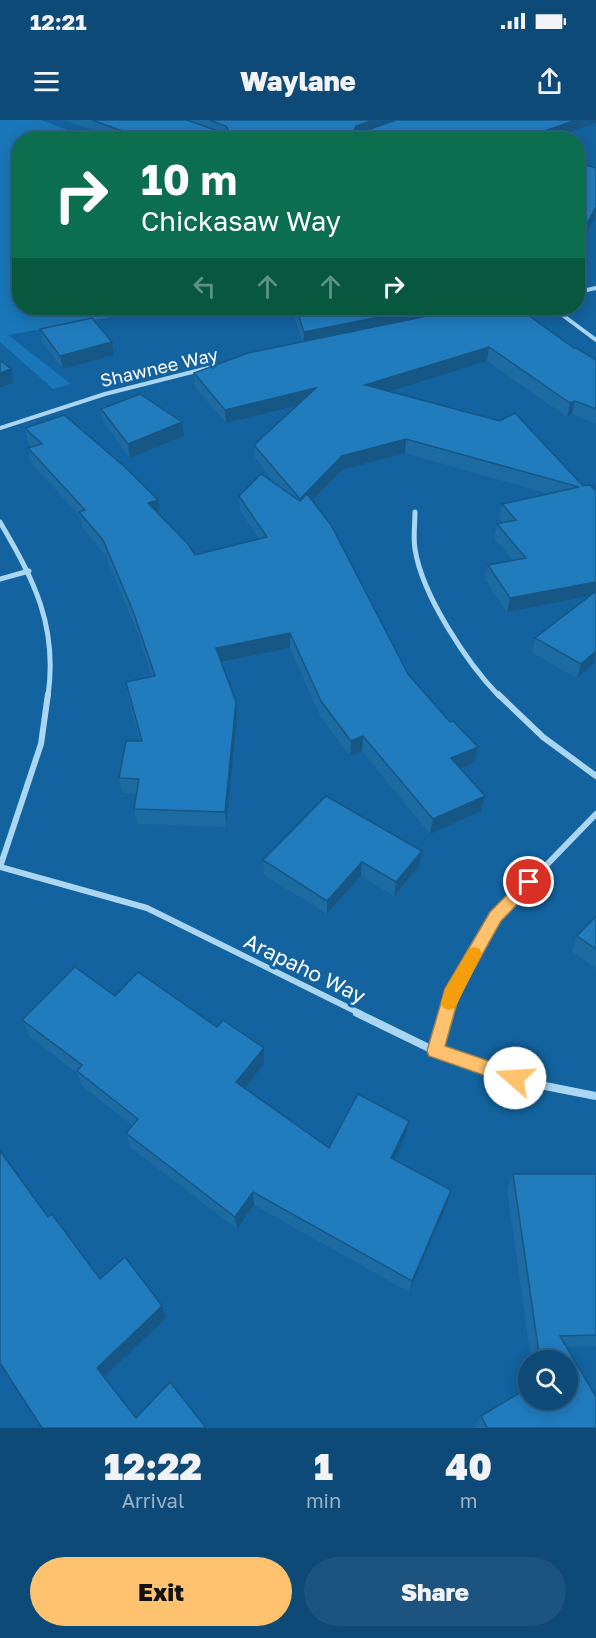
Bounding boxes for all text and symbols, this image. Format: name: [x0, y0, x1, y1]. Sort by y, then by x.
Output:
text: 12:21: [30, 8, 87, 35]
icon: menu: [30, 65, 63, 98]
text: Waylane: [240, 65, 356, 97]
icon: share: [533, 65, 566, 98]
text: 10 m: [141, 154, 237, 204]
icon: right: [42, 156, 120, 234]
text: Chickasaw Way: [141, 205, 341, 237]
icon: left: [188, 270, 221, 303]
icon: ahead: [251, 270, 284, 303]
icon: ahead: [314, 270, 347, 303]
icon: right: [377, 270, 410, 303]
street label: Shawnee Way: [98, 343, 220, 391]
pin: [503, 856, 554, 907]
icon: arrive: [512, 865, 545, 898]
street label: Arapaho Way: [240, 927, 370, 1009]
position arrow: [483, 1046, 547, 1110]
map controls: [518, 1350, 578, 1410]
button: search: [518, 1350, 578, 1410]
text: 12:22: [104, 1445, 202, 1488]
text: 1: [314, 1445, 333, 1488]
text: 40: [445, 1445, 492, 1488]
text: Arrival: [122, 1488, 184, 1512]
text: min: [306, 1488, 341, 1512]
text: m: [460, 1488, 477, 1512]
button: Exit: [30, 1557, 292, 1626]
button: Share: [304, 1557, 566, 1626]

